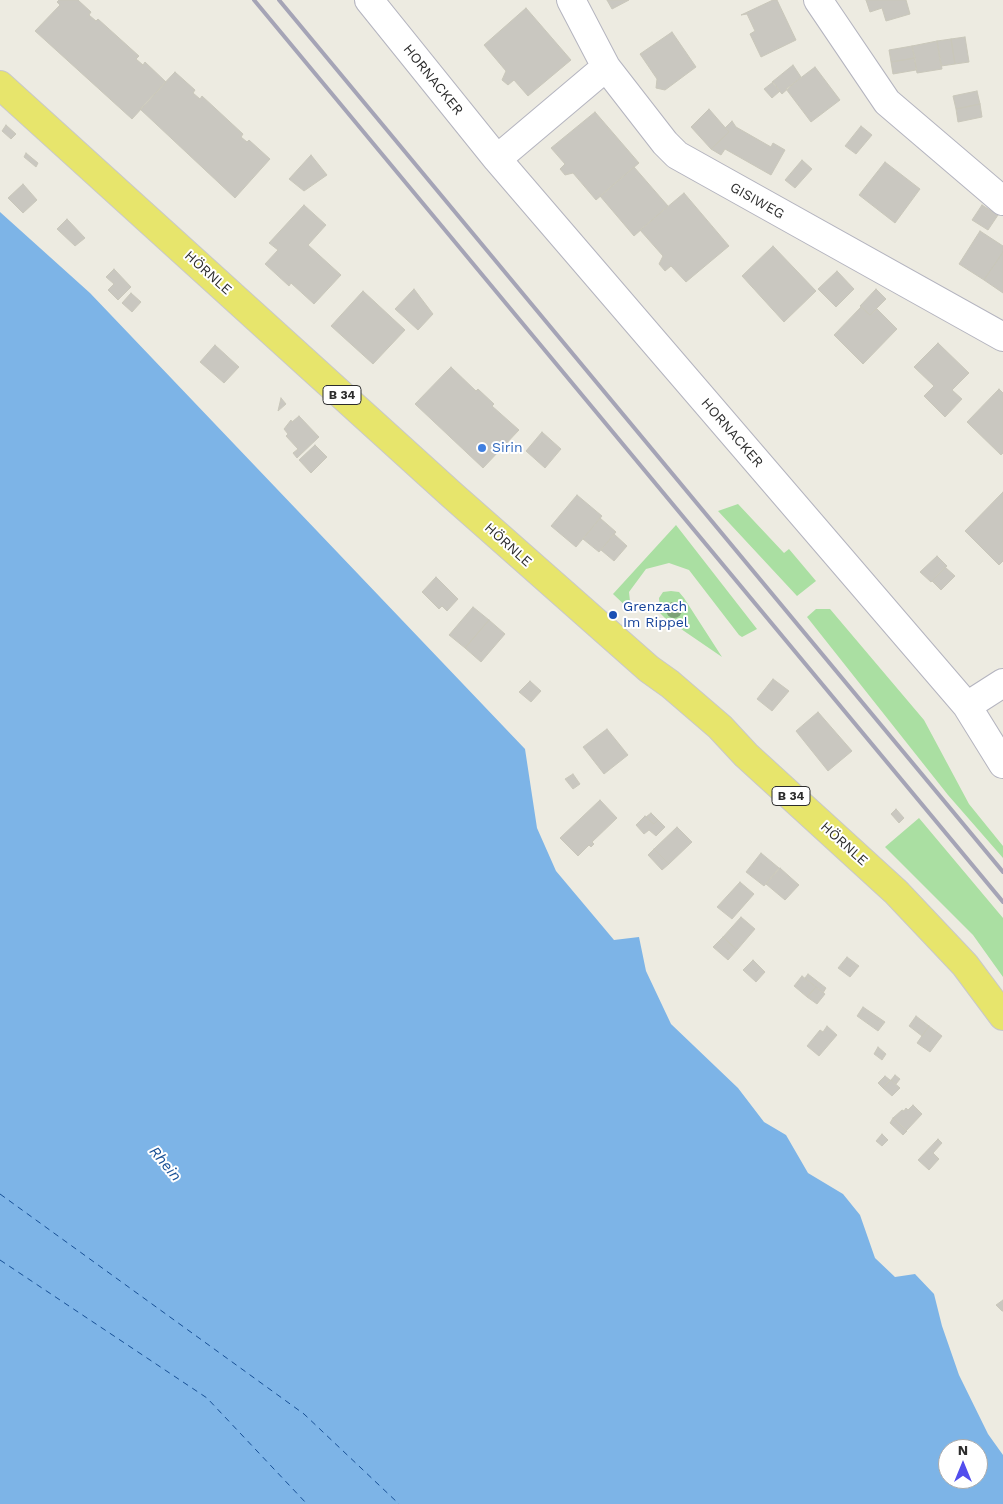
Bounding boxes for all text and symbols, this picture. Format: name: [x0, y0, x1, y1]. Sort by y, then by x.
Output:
street label: HORNACKER: [399, 41, 467, 119]
street label: GISIWEG: [727, 179, 787, 223]
street label: HÖRNLE: [181, 247, 235, 299]
road number: B 34: [323, 386, 361, 404]
street label: HORNACKER: [697, 395, 767, 471]
place label: Sirin: [492, 440, 523, 456]
marker: Sirin: [476, 442, 488, 454]
street label: HÖRNLE: [481, 519, 535, 571]
place label: Grenzach Im Rippel: [623, 599, 688, 632]
marker: Grenzach Im Rippel: [607, 609, 619, 621]
road number: B 34: [772, 786, 810, 806]
street label: HÖRNLE: [817, 818, 871, 870]
water label: Rhein: [145, 1143, 185, 1185]
north arrow: [938, 1439, 988, 1489]
text: N: [958, 1442, 968, 1458]

